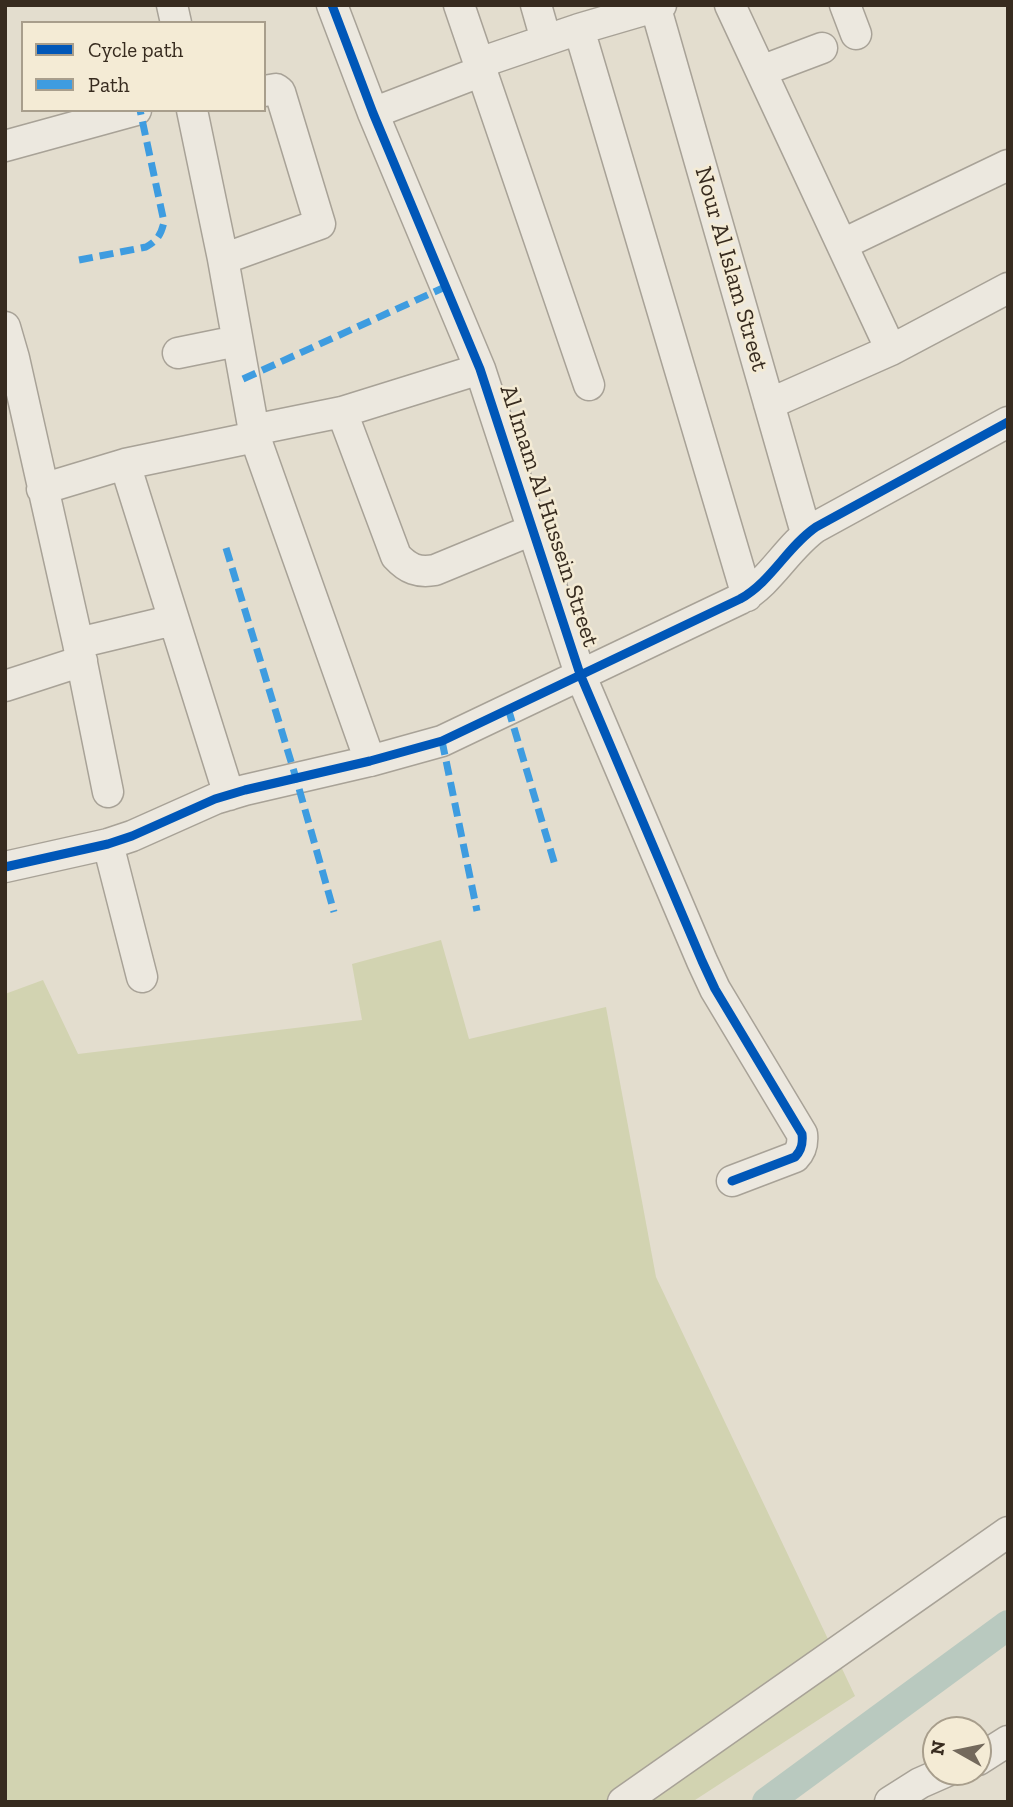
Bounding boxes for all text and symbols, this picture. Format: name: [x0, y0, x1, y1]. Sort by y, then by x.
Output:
legend: [21, 21, 266, 112]
text: Cycle path: [88, 37, 183, 62]
text: Path: [88, 72, 130, 97]
street label: Nour Al Islam Street: [688, 163, 774, 375]
street label: Al Imam Al Hussein Street: [493, 381, 605, 651]
north arrow: [922, 1716, 992, 1786]
text: N: [925, 1739, 950, 1757]

